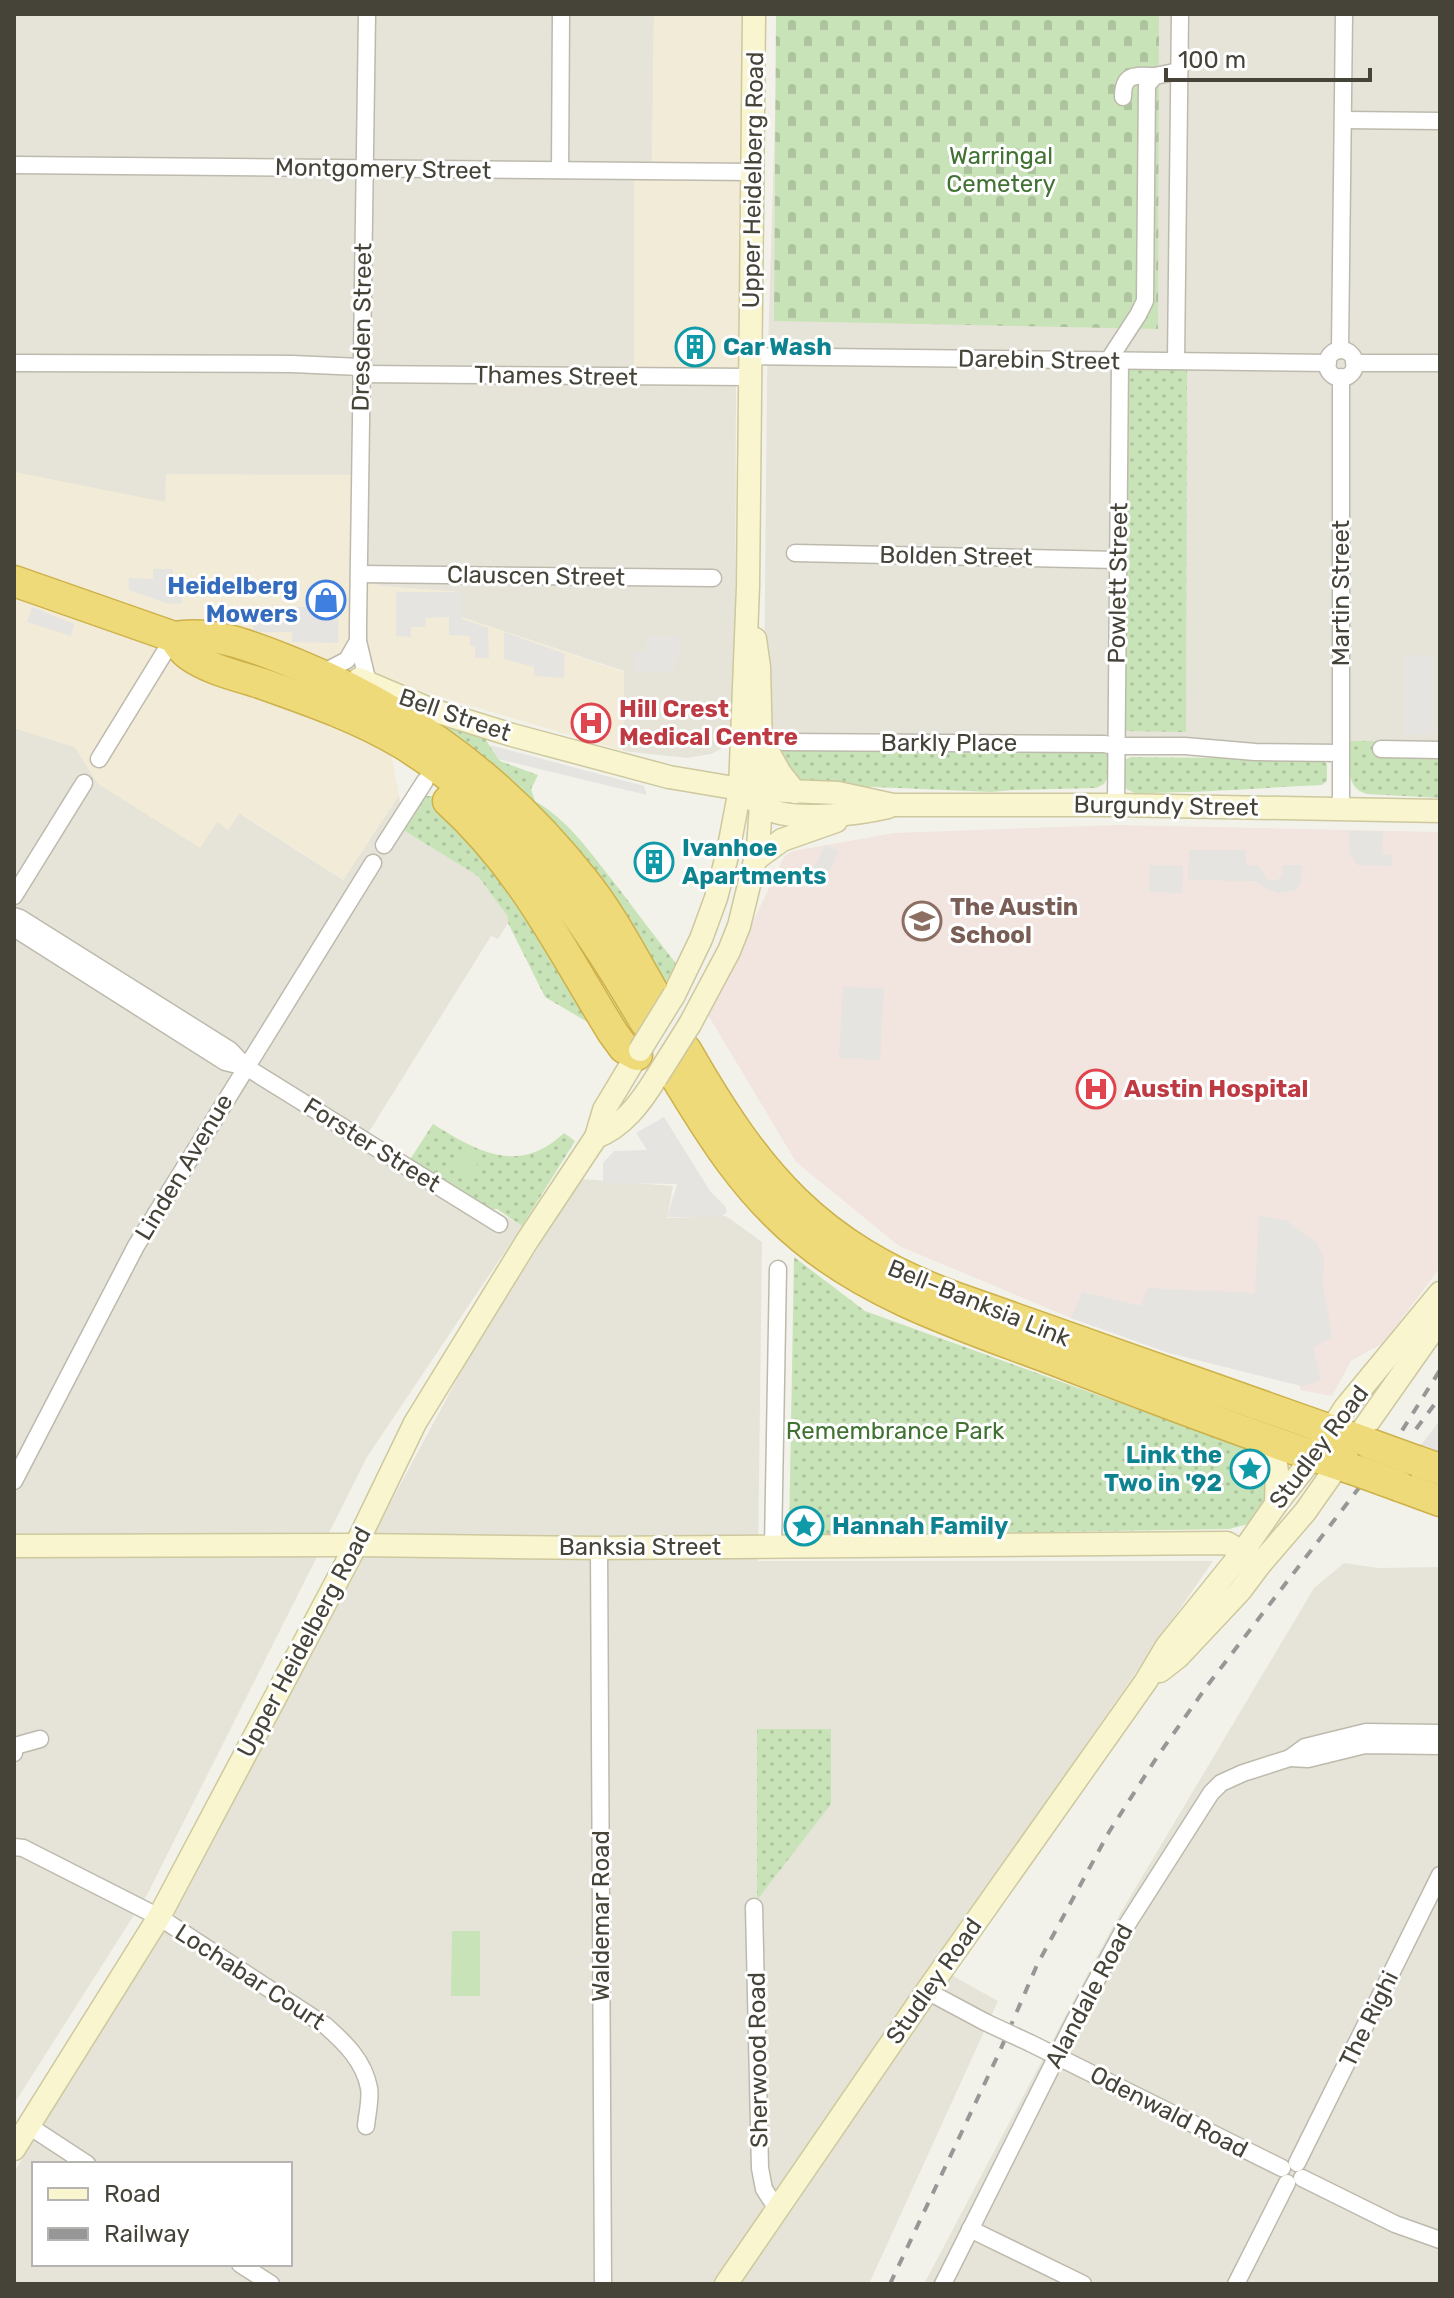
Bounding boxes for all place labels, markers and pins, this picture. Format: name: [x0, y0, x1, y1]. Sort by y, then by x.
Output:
building icon: Car Wash: [674, 326, 716, 368]
place label: Car Wash: [723, 333, 832, 361]
place label: Heidelberg Mowers: [167, 572, 298, 628]
shop icon: Heidelberg Mowers: [305, 579, 347, 621]
place label: Hill Crest Medical Centre: [619, 695, 798, 751]
hospital icon: Hill Crest Medical Centre: [570, 702, 612, 744]
place label: Ivanhoe Apartments: [682, 834, 827, 890]
building icon: Ivanhoe Apartments: [633, 841, 675, 883]
place label: The Austin School: [950, 893, 1078, 949]
school or university icon: The Austin School: [901, 900, 943, 942]
hospital icon: Austin Hospital: [1075, 1068, 1117, 1110]
place label: Austin Hospital: [1124, 1075, 1308, 1103]
place label: Link the Two in '92: [1104, 1441, 1222, 1497]
place icon: Link the Two in '92: [1229, 1448, 1271, 1490]
place icon: Hannah Family: [783, 1505, 825, 1547]
place label: Hannah Family: [832, 1512, 1008, 1540]

